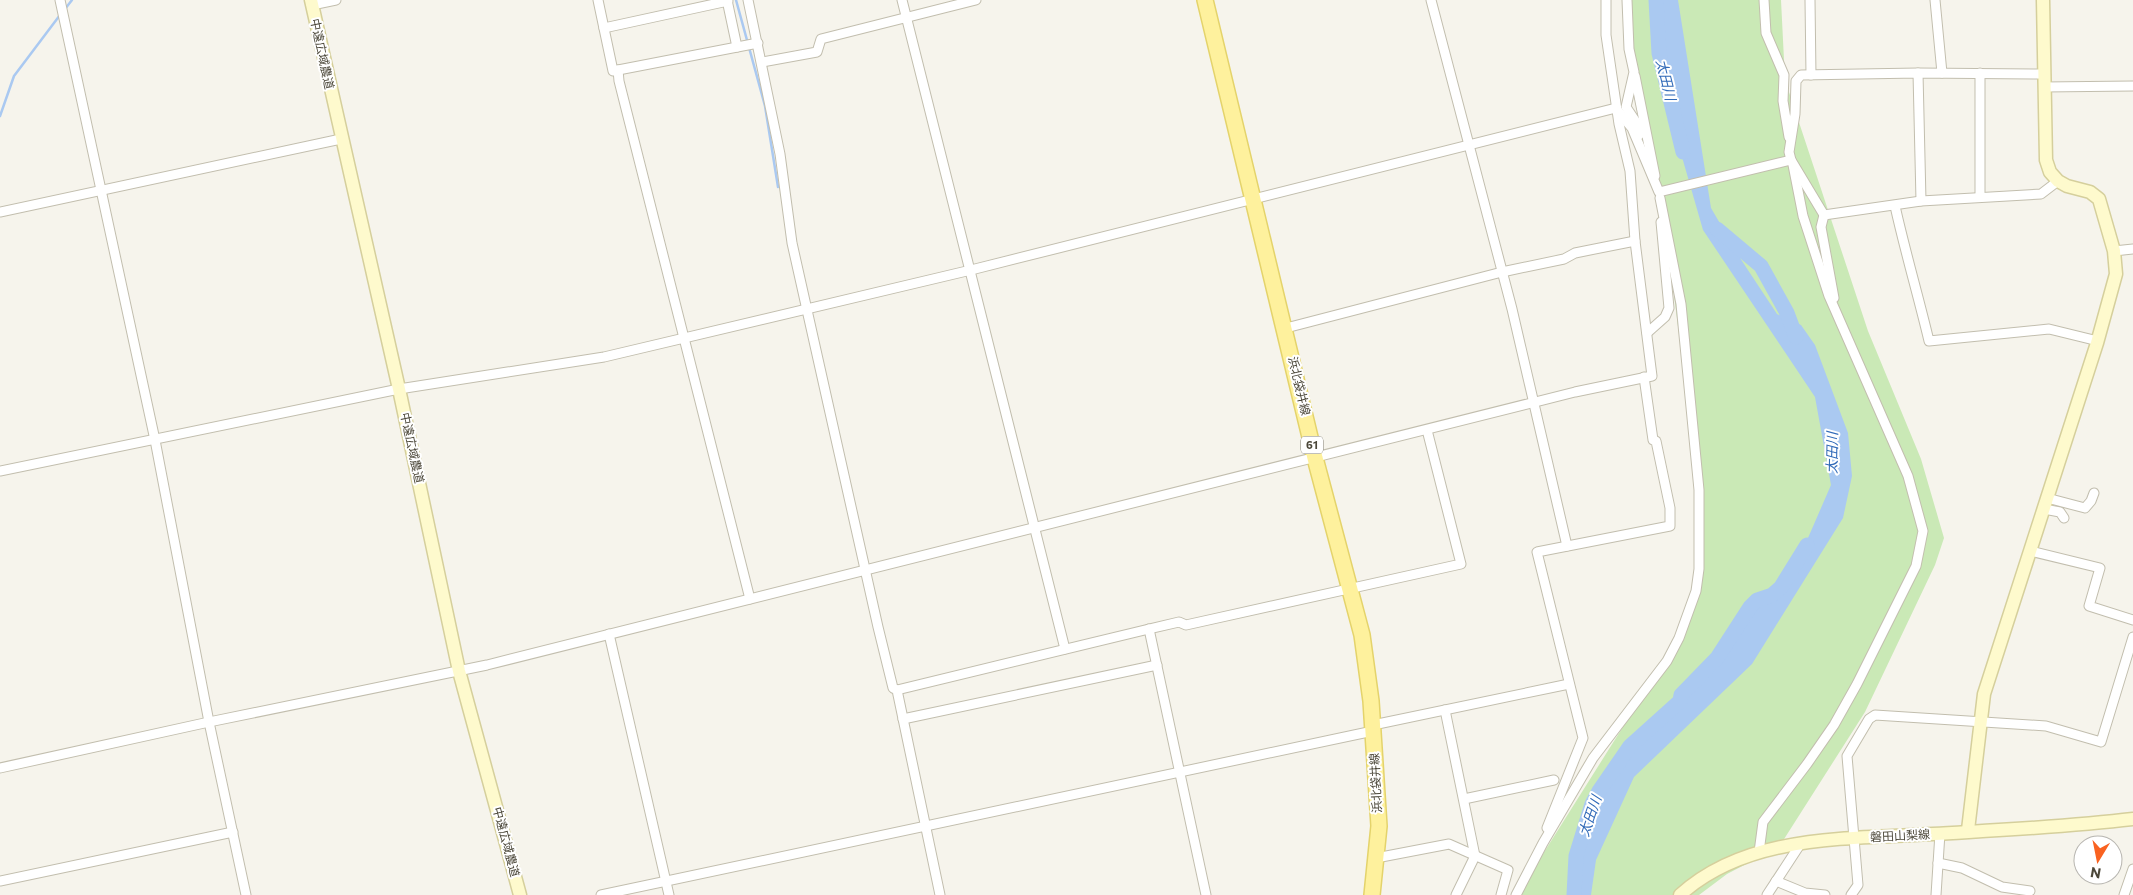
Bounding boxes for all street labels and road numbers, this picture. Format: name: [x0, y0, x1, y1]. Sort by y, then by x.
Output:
street label: 中遠広域農道: [309, 17, 337, 90]
street label: 浜北袋井線: [1286, 355, 1314, 417]
street label: 中遠広域農道: [399, 411, 427, 484]
road number: 61: [1301, 436, 1323, 454]
street label: 浜北袋井線: [1366, 753, 1384, 813]
street label: 中遠広域農道: [491, 805, 523, 878]
street label: 磐田山梨線: [1870, 826, 1930, 844]

